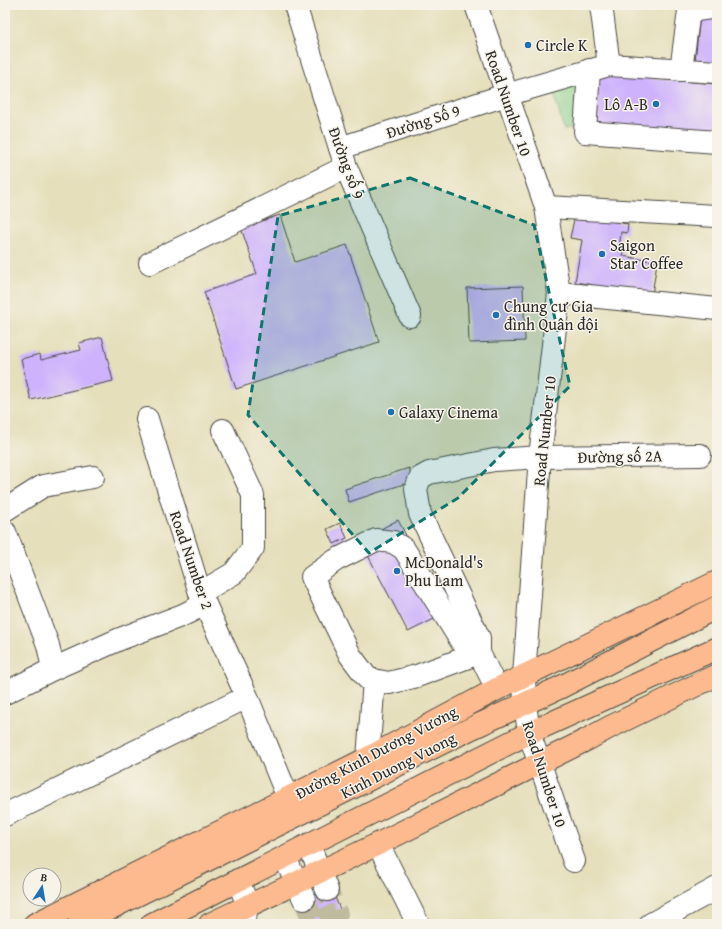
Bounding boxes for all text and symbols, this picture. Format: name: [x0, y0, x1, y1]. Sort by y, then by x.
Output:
place label: Circle K: [536, 33, 588, 57]
marker: Circle K: [523, 40, 533, 50]
street label: Road Number 10: [480, 47, 538, 159]
place label: Lô A-B: [604, 92, 648, 116]
street label: Đường Số 9: [383, 98, 463, 144]
marker: Lô A-B: [651, 99, 661, 109]
street label: Đường số 9: [323, 124, 371, 203]
place label: Saigon Star Coffee: [610, 233, 683, 275]
marker: Saigon Star Coffee: [597, 249, 607, 259]
place label: Chung cư Gia đình Quân đội: [504, 294, 599, 336]
marker: Chung cư Gia đình Quân đội: [491, 310, 501, 320]
street label: Road Number 10: [526, 375, 562, 487]
place label: Galaxy Cinema: [399, 400, 498, 424]
marker: Galaxy Cinema: [386, 407, 396, 417]
street label: Đường số 2A: [577, 443, 663, 469]
street label: Road Number 2: [164, 507, 220, 613]
place label: McDonald's Phu Lam: [405, 550, 483, 592]
marker: McDonald's Phu Lam: [392, 566, 402, 576]
street label: Đường Kinh Dương Vương: [291, 699, 461, 805]
street label: Road Number 10: [517, 718, 574, 831]
street label: Kinh Duong Vuong: [336, 726, 460, 804]
north arrow: [22, 867, 62, 907]
text: B: [39, 869, 49, 886]

